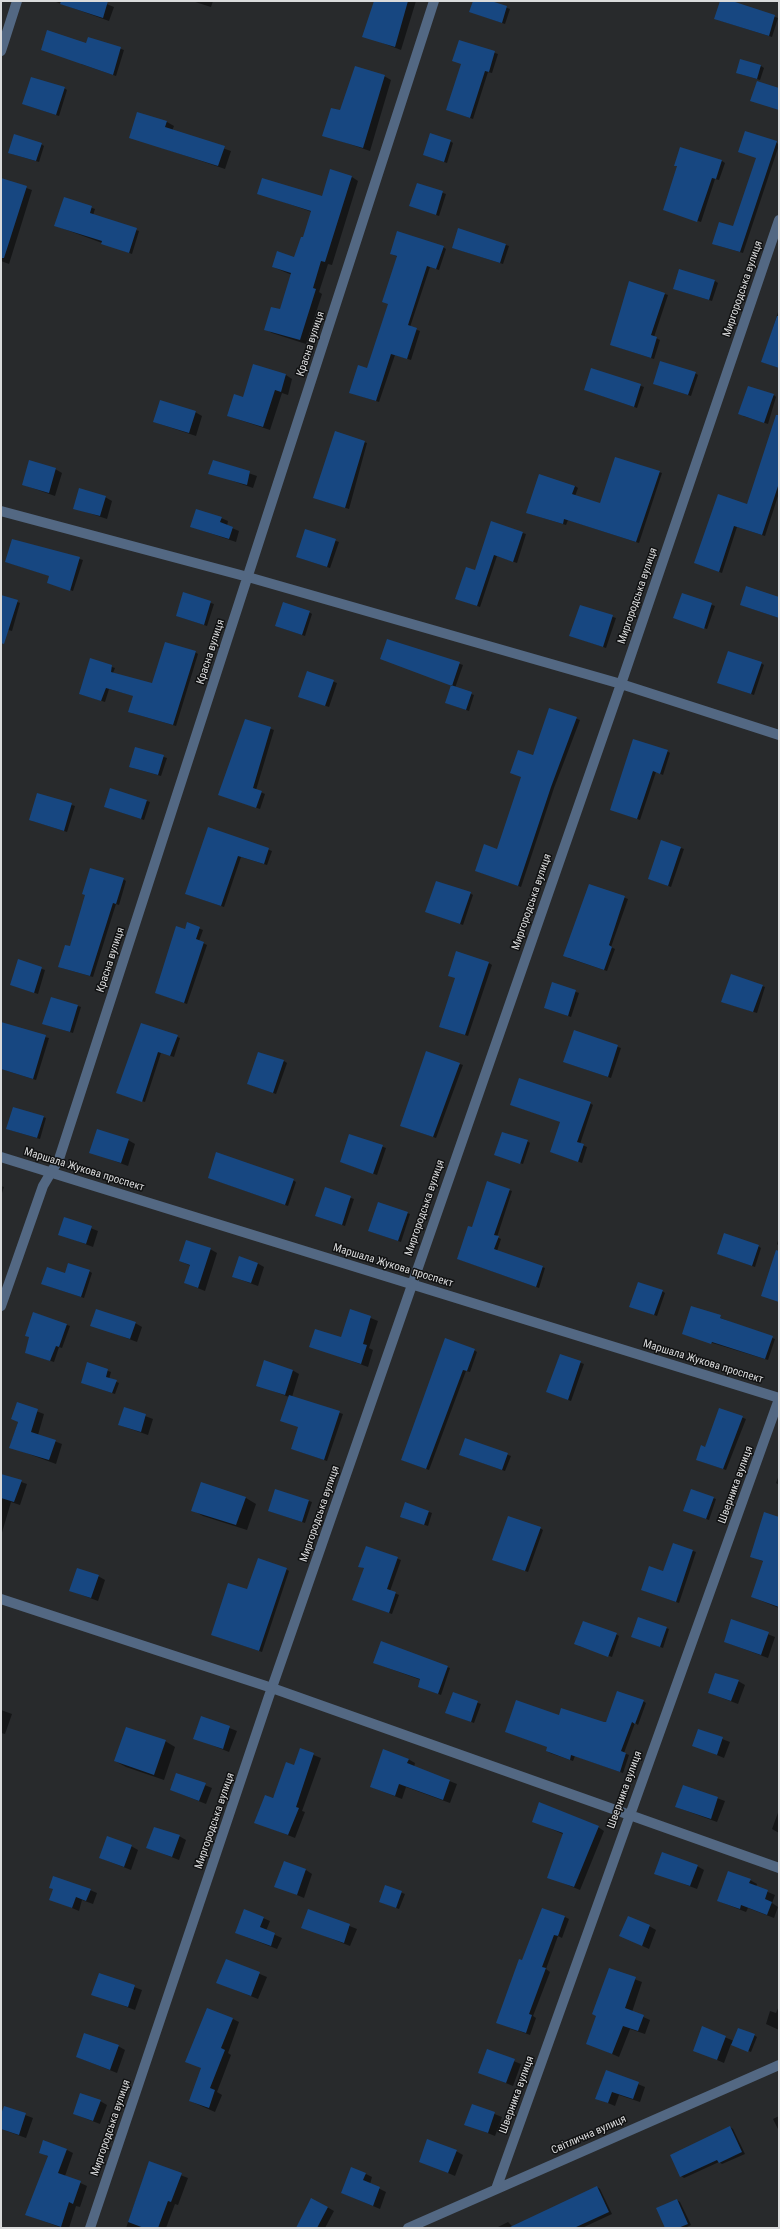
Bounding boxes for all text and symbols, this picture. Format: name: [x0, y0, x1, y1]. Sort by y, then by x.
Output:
street label: Миргородська вулиця: [720, 239, 766, 339]
street label: Красна вулиця: [294, 310, 328, 378]
street label: Миргородська вулиця: [615, 546, 661, 646]
street label: Красна вулиця: [194, 618, 228, 686]
street label: Миргородська вулиця: [509, 852, 555, 952]
street label: Красна вулиця: [94, 926, 128, 994]
street label: Маршала Жукова проспект: [22, 1145, 146, 1195]
street label: Миргородська вулиця: [402, 1158, 448, 1258]
street label: Маршала Жукова проспект: [331, 1241, 455, 1291]
street label: Маршала Жукова проспект: [641, 1337, 765, 1387]
street label: Шверника вулиця: [716, 1444, 756, 1526]
street label: Миргородська вулиця: [297, 1464, 343, 1564]
street label: Шверника вулиця: [605, 1749, 645, 1831]
street label: Миргородська вулиця: [192, 1771, 238, 1871]
street label: Шверника вулиця: [497, 2054, 537, 2136]
street label: Миргородська вулиця: [88, 2078, 134, 2178]
street label: Світлична вулиця: [549, 2113, 629, 2157]

